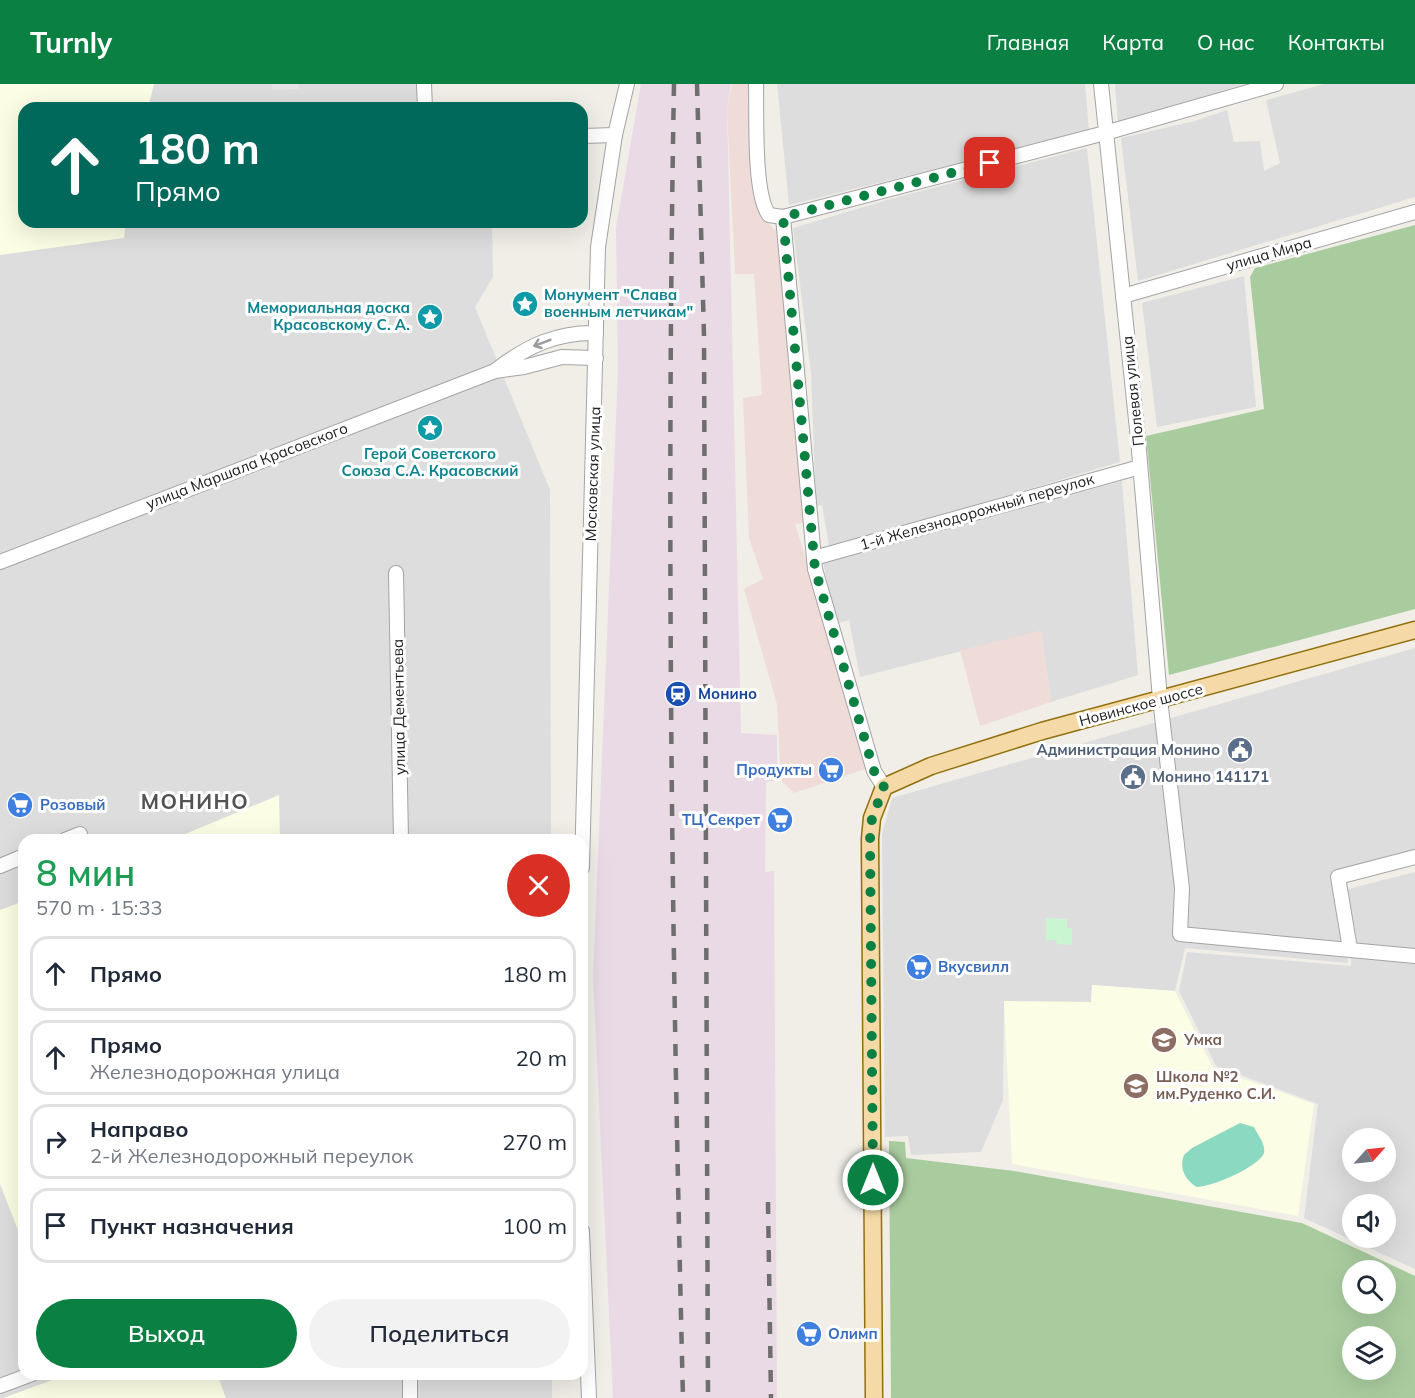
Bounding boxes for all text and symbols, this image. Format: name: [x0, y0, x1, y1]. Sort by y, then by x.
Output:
text: Turnly: [30, 25, 112, 60]
text: Главная: [987, 29, 1069, 55]
text: Карта: [1102, 29, 1164, 55]
text: О нас: [1197, 29, 1255, 55]
text: Контакты: [1288, 29, 1385, 55]
text: 180 m: [135, 122, 260, 175]
icon: ahead: [36, 126, 114, 204]
pin: [964, 137, 1015, 188]
icon: arrive: [973, 146, 1006, 179]
text: Прямо: [135, 174, 221, 208]
street label: улица Мира: [1224, 232, 1314, 275]
place label: Монумент "Слава военным летчикам": [544, 285, 693, 321]
place icon: Монумент "Слава военным летчикам": [510, 289, 540, 319]
place label: Мемориальная доска Красовскому С. А.: [247, 298, 410, 334]
place icon: Мемориальная доска Красовскому С. А.: [415, 302, 445, 332]
street label: Полевая улица: [1117, 335, 1148, 447]
one-way arrow: [533, 338, 552, 349]
street label: Московская улица: [581, 406, 604, 542]
place icon: Герой Советского Союза С.А. Красовский: [415, 413, 445, 443]
street label: улица Маршала Красовского: [143, 418, 350, 513]
place label: Герой Советского Союза С.А. Красовский: [342, 444, 518, 480]
street label: 1-й Железнодорожный переулок: [858, 469, 1097, 554]
street label: улица Дементьева: [388, 639, 409, 775]
station icon: Монино: [663, 679, 693, 709]
street label: Новинское шоссе: [1077, 679, 1205, 730]
place label: Монино: [698, 684, 757, 703]
public building icon: Администрация Монино: [1225, 735, 1255, 765]
place label: Администрация Монино: [1037, 740, 1220, 759]
supermarket icon: Продукты: [816, 755, 846, 785]
place label: Продукты: [736, 760, 812, 779]
public building icon: Монино 141171: [1118, 762, 1148, 792]
place label: Монино 141171: [1152, 767, 1269, 786]
district label: МОНИНО: [141, 788, 249, 814]
supermarket icon: Розовый: [5, 790, 35, 820]
place label: Розовый: [40, 795, 106, 814]
supermarket icon: ТЦ Секрет: [765, 805, 795, 835]
place label: ТЦ Секрет: [682, 810, 761, 829]
text: 8 мин: [36, 850, 135, 895]
button: close: [507, 854, 570, 917]
text: 570 m · 15:33: [36, 895, 162, 920]
supermarket icon: Вкусвилл: [904, 952, 934, 982]
icon: ahead: [39, 957, 72, 990]
place label: Вкусвилл: [938, 957, 1009, 976]
text: Прямо: [90, 960, 162, 988]
text: 180 m: [502, 960, 567, 988]
school or university icon: Умка: [1149, 1025, 1179, 1055]
place label: Умка: [1183, 1030, 1222, 1049]
text: Прямо: [90, 1031, 162, 1059]
icon: ahead: [39, 1041, 72, 1074]
text: 20 m: [516, 1044, 567, 1072]
text: Железнодорожная улица: [90, 1059, 340, 1084]
place label: Школа №2 им.Руденко С.И.: [1156, 1067, 1276, 1103]
school or university icon: Школа №2 им.Руденко С.И.: [1121, 1071, 1151, 1101]
text: Направо: [90, 1115, 188, 1143]
icon: right: [39, 1125, 72, 1158]
text: 270 m: [502, 1128, 567, 1156]
north arrow: [1342, 1128, 1396, 1182]
map controls: [1342, 1128, 1396, 1380]
text: 2-й Железнодорожный переулок: [90, 1143, 413, 1168]
position arrow: [841, 1148, 905, 1212]
button: sound: [1342, 1194, 1396, 1248]
icon: arrive: [39, 1209, 72, 1242]
text: Пункт назначения: [90, 1212, 294, 1240]
text: 100 m: [502, 1212, 567, 1240]
button: search: [1342, 1260, 1396, 1314]
button: Выход: [36, 1299, 297, 1368]
button: Поделиться: [309, 1299, 570, 1368]
supermarket icon: Олимп: [794, 1319, 824, 1349]
place label: Олимп: [828, 1324, 878, 1343]
button: layers: [1342, 1326, 1396, 1380]

